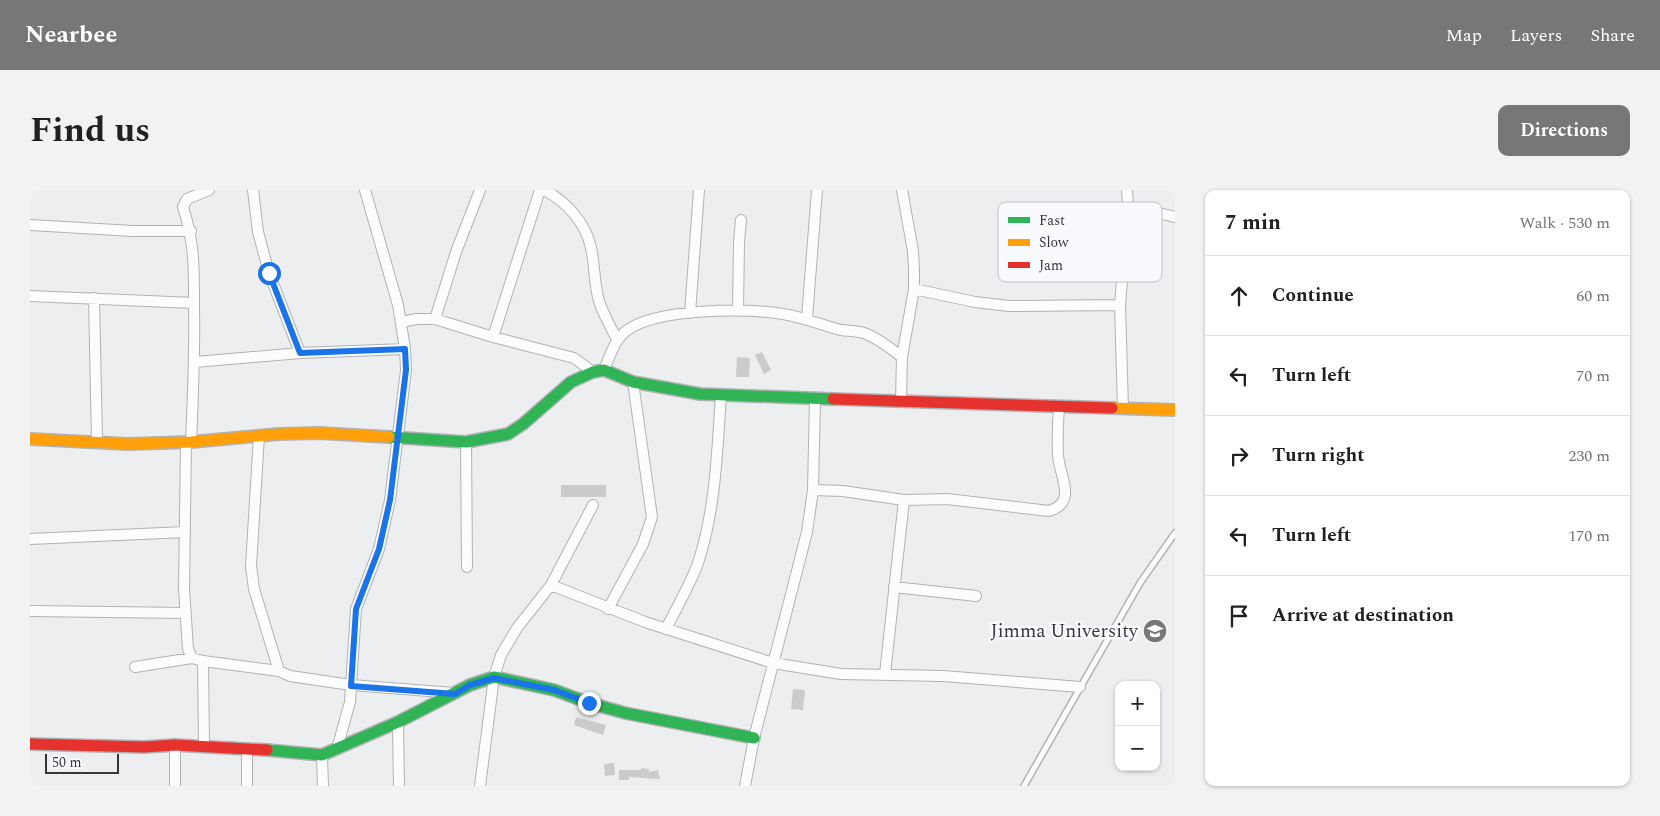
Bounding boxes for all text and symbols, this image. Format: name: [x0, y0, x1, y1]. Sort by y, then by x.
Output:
text: Nearbee: [25, 17, 117, 53]
text: Map: [1446, 22, 1482, 49]
text: Layers: [1510, 22, 1562, 49]
text: Share: [1590, 22, 1635, 49]
text: Find us: [30, 104, 150, 157]
button: Directions: [1498, 105, 1630, 156]
legend: [998, 202, 1162, 282]
text: 7 min: [1225, 207, 1281, 239]
text: Fast: [1039, 210, 1065, 231]
text: Walk · 530 m: [1519, 211, 1610, 235]
text: Slow: [1039, 232, 1069, 253]
text: Jam: [1039, 255, 1063, 276]
route start: [258, 262, 281, 285]
text: Continue: [1272, 281, 1354, 310]
icon: ahead: [1225, 282, 1253, 310]
text: 60 m: [1576, 284, 1610, 308]
text: Turn left: [1272, 361, 1351, 390]
icon: left: [1225, 362, 1253, 390]
text: 70 m: [1576, 364, 1610, 388]
text: Turn right: [1272, 441, 1365, 470]
icon: right: [1225, 442, 1253, 470]
text: 230 m: [1568, 444, 1610, 468]
text: Turn left: [1272, 521, 1351, 550]
icon: left: [1225, 522, 1253, 550]
text: 170 m: [1568, 524, 1610, 548]
text: Arrive at destination: [1272, 601, 1454, 630]
icon: arrive: [1225, 602, 1253, 630]
place label: Jimma University: [990, 617, 1139, 646]
school or university icon: Jimma University: [1142, 618, 1168, 644]
map controls: [1115, 681, 1160, 771]
button: +: [1115, 681, 1160, 726]
route end: [578, 692, 601, 715]
button: −: [1115, 726, 1160, 771]
scale bar: [45, 751, 119, 774]
text: 50 m: [52, 752, 82, 773]

